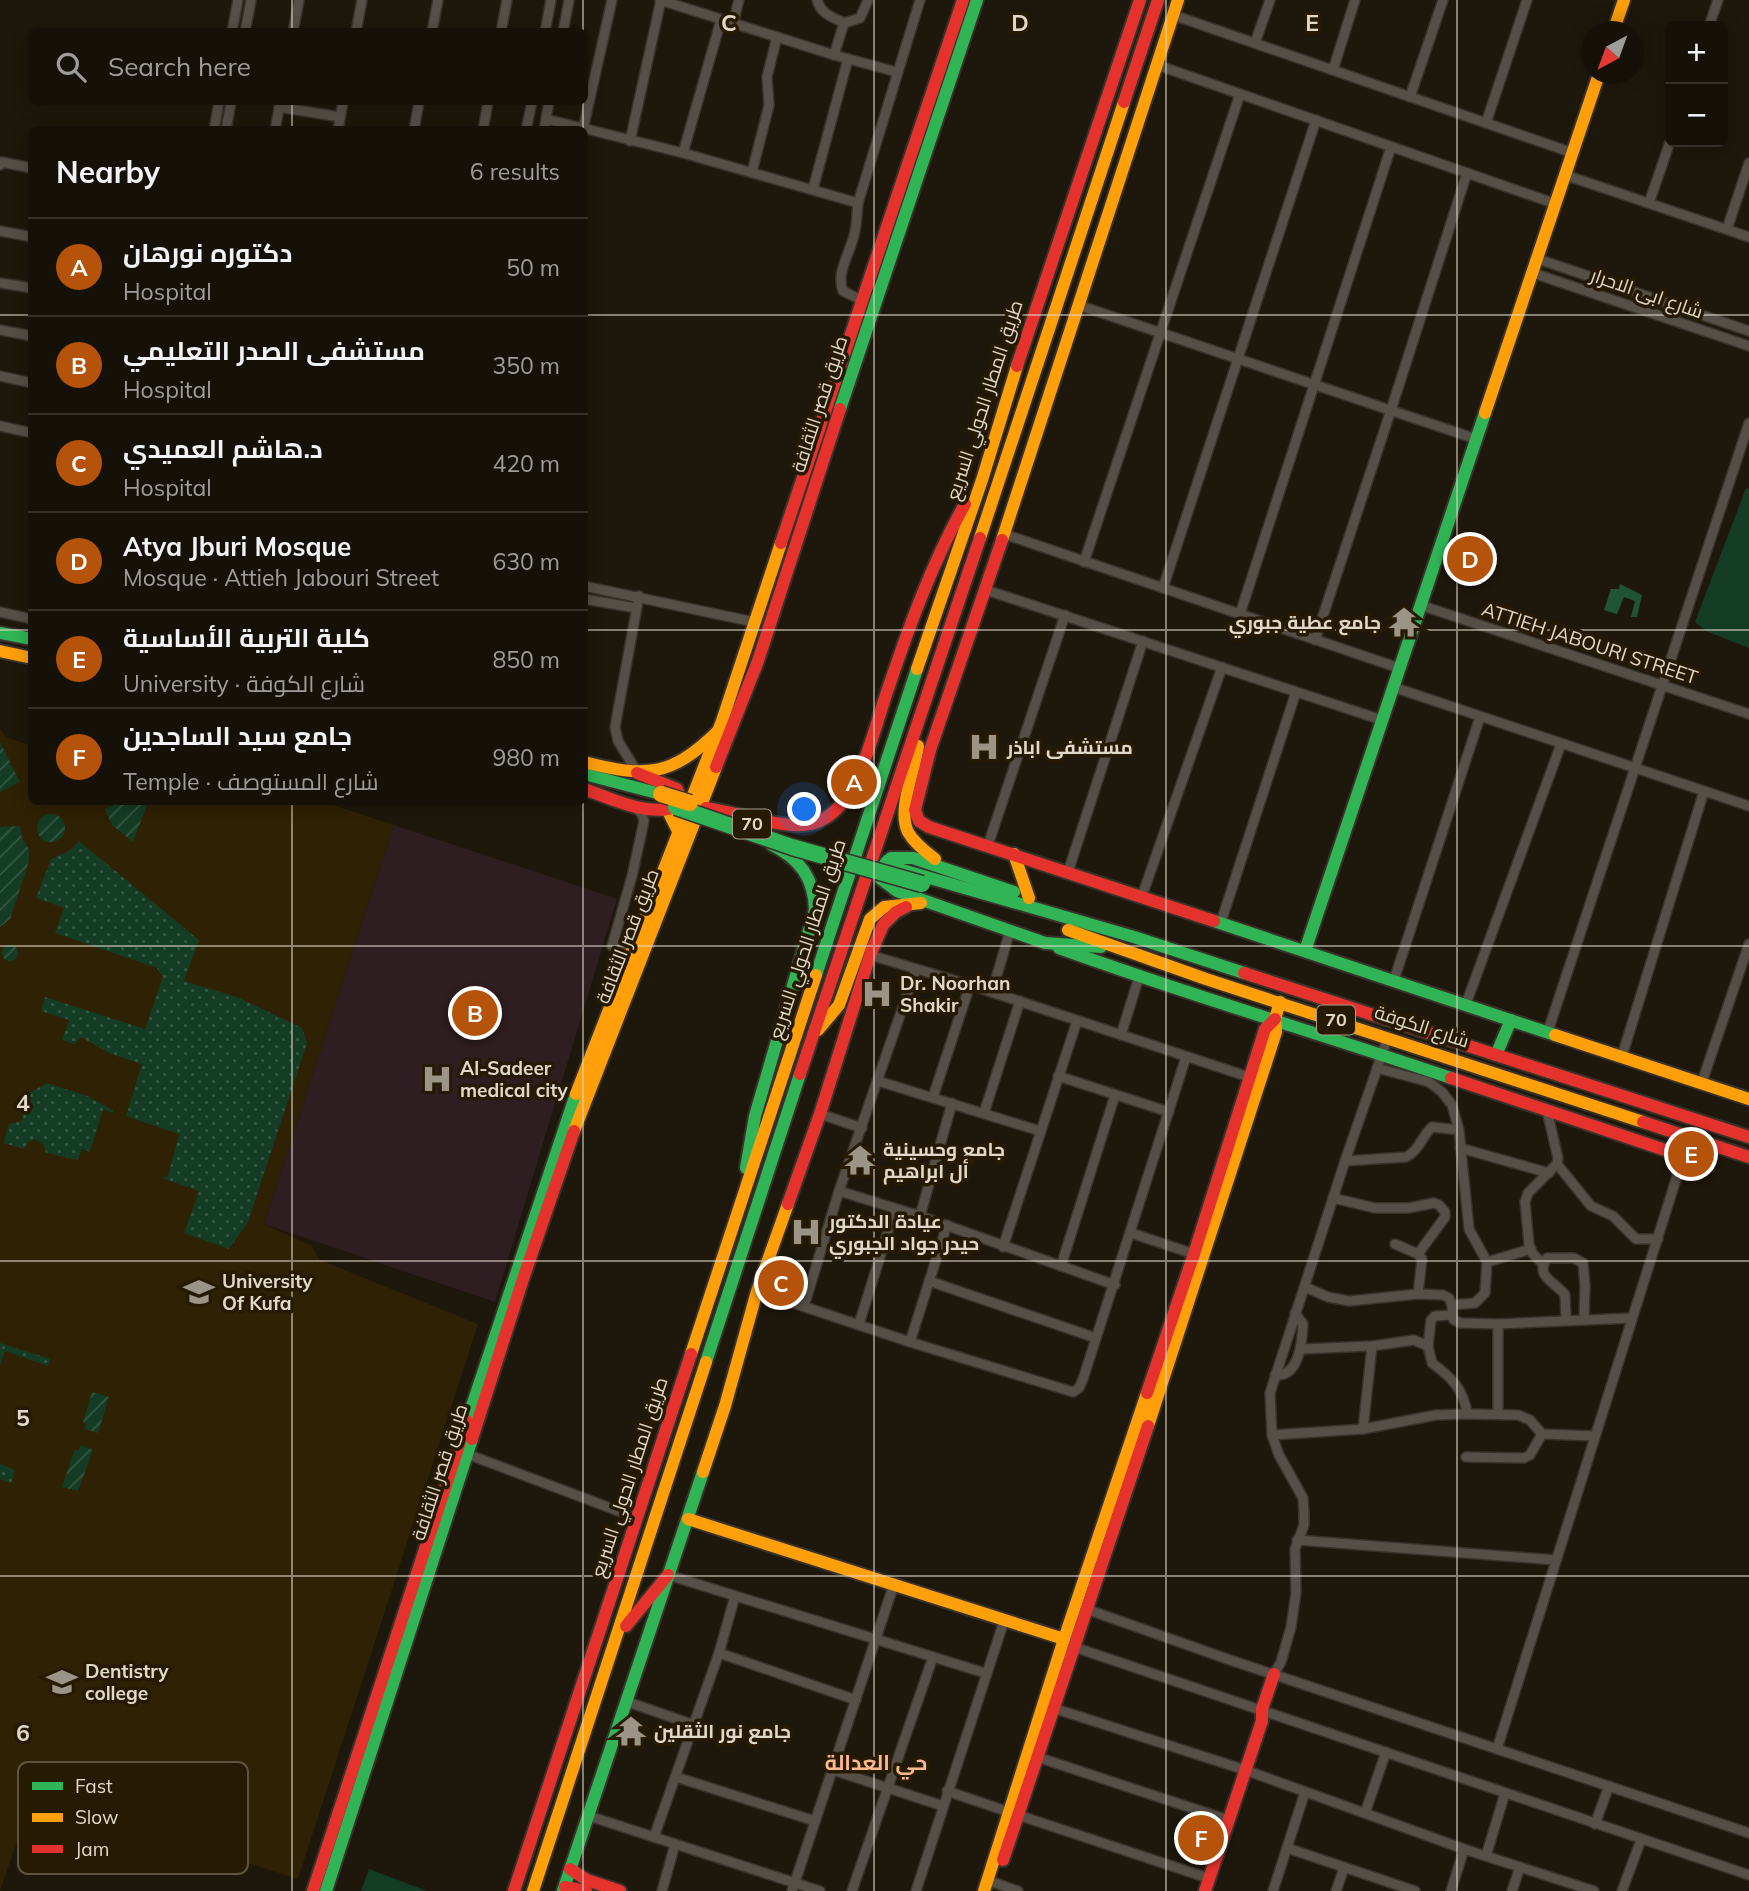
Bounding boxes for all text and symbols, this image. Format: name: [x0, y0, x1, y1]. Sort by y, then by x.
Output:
text: C: [721, 8, 737, 37]
text: D: [1011, 8, 1029, 37]
text: E: [1305, 8, 1319, 37]
north arrow: [1581, 21, 1644, 84]
map controls: [1665, 21, 1728, 147]
button: +: [1665, 21, 1728, 84]
search box: [28, 28, 588, 105]
icon: search: [52, 48, 90, 86]
text: Search here: [108, 50, 251, 83]
button: −: [1665, 84, 1728, 147]
text: Nearby: [56, 153, 160, 191]
text: 6 results: [470, 157, 560, 186]
text: دكتوره نورهان: [123, 236, 292, 269]
text: A: [70, 253, 88, 282]
text: 50 m: [506, 253, 560, 282]
street label: شارع ابی الاحرار: [1586, 262, 1706, 325]
text: Hospital: [123, 277, 212, 306]
street label: طريق المطار الحولي السريع: [940, 297, 1031, 504]
street label: طريق قصر الثقافة: [786, 333, 853, 476]
text: مستشفى الصدر التعليمي: [123, 334, 425, 367]
text: B: [71, 351, 87, 380]
text: 350 m: [492, 351, 560, 380]
text: Hospital: [123, 375, 212, 404]
text: د.هاشم العميدي: [123, 432, 323, 465]
text: C: [71, 449, 87, 478]
text: 420 m: [492, 449, 560, 478]
text: Hospital: [123, 473, 212, 502]
text: Atya Jburi Mosque: [123, 530, 351, 563]
pin: D: [1447, 533, 1493, 585]
text: D: [70, 547, 88, 576]
text: 630 m: [492, 547, 560, 576]
text: Mosque · Attieh Jabouri Street: [123, 563, 439, 592]
street label: ATTIEH JABOURI STREET: [1479, 597, 1702, 689]
temple icon: جامع عطية جبوري: [1387, 605, 1421, 639]
place label: جامع عطية جبوري: [1229, 610, 1381, 638]
text: كلية التربية الأساسية: [123, 621, 370, 654]
text: E: [72, 645, 86, 674]
text: 850 m: [492, 645, 560, 674]
text: University · شارع الكوفة: [123, 669, 365, 698]
text: جامع سيد الساجدين: [123, 719, 352, 752]
hospital icon: مستشفى اباذر: [967, 730, 1001, 764]
place label: مستشفى اباذر: [1006, 735, 1133, 759]
text: F: [72, 743, 86, 772]
text: 980 m: [492, 743, 560, 772]
pin: A: [831, 756, 877, 808]
text: Temple · شارع المستوصف: [123, 767, 379, 796]
your location: [787, 792, 821, 826]
road number: 70: [733, 810, 771, 838]
street label: طريق المطار الحولي السريع: [763, 836, 854, 1043]
street label: طريق قصر الثقافة: [590, 865, 665, 1007]
place label: Dr. Noorhan Shakir: [900, 971, 1010, 1017]
hospital icon: Dr. Noorhan Shakir: [860, 977, 894, 1011]
pin: B: [452, 987, 498, 1039]
street label: شارع الكوفة: [1371, 999, 1472, 1054]
road number: 70: [1317, 1006, 1355, 1035]
place label: Al-Sadeer medical city: [460, 1056, 569, 1102]
hospital icon: Al-Sadeer medical city: [420, 1062, 454, 1096]
text: 4: [16, 1088, 30, 1117]
pin: E: [1668, 1128, 1714, 1180]
place label: جامع وحسينية أل ابراهيم: [883, 1137, 1005, 1185]
temple icon: جامع وحسينية أل ابراهيم: [843, 1143, 877, 1177]
place label: عيادة الدكتور حيدر جواد الجبوري: [828, 1209, 979, 1259]
hospital icon: عيادة الدكتور حيدر جواد الجبوري: [789, 1215, 823, 1249]
pin: C: [758, 1257, 804, 1309]
place label: University Of Kufa: [222, 1269, 313, 1315]
school or university icon: University Of Kufa: [182, 1275, 216, 1309]
street label: طريق المطار الحولي السريع: [585, 1374, 676, 1581]
street label: طريق قصر الثقافة: [406, 1401, 473, 1544]
text: 5: [16, 1403, 30, 1432]
place label: Dentistry college: [85, 1659, 169, 1705]
school or university icon: Dentistry college: [45, 1665, 79, 1699]
temple icon: جامع نور الثقلين: [614, 1714, 648, 1748]
text: 6: [16, 1718, 30, 1747]
place label: جامع نور الثقلين: [654, 1719, 791, 1745]
district label: حي العدالة: [825, 1749, 927, 1780]
legend: [18, 1762, 248, 1874]
text: Fast: [75, 1774, 113, 1798]
text: Slow: [75, 1805, 119, 1829]
pin: F: [1178, 1812, 1224, 1864]
text: Jam: [75, 1837, 109, 1861]

